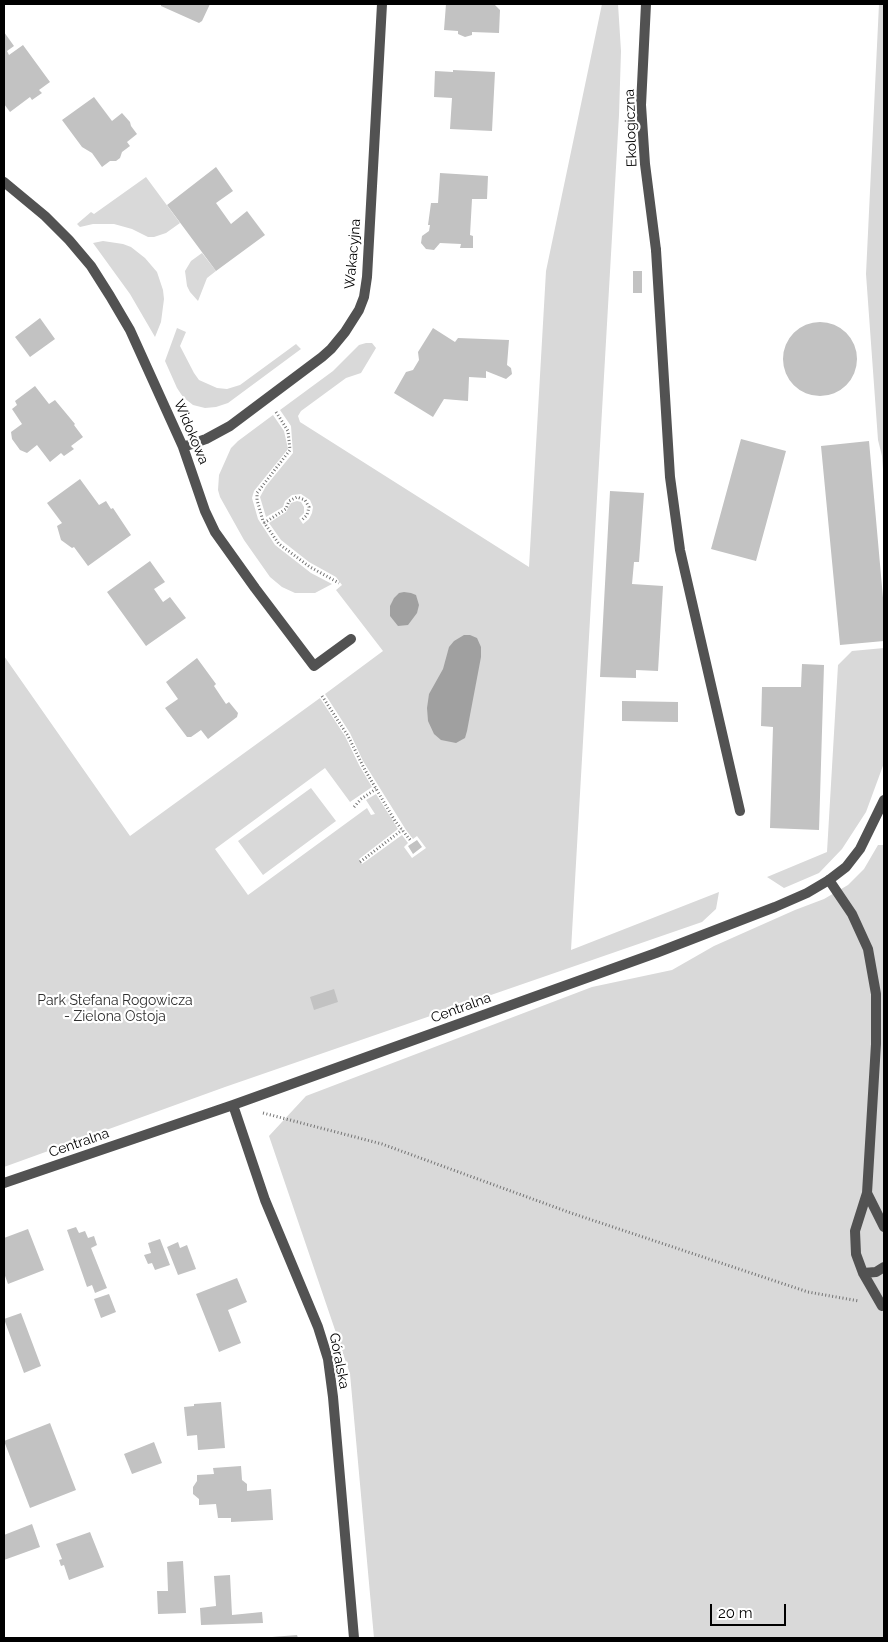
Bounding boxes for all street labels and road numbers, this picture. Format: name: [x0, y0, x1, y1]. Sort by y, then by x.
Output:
street label: Ekologiczna: [621, 89, 641, 167]
street label: Wakacyjna: [342, 218, 364, 290]
street label: Widokowa: [170, 397, 212, 467]
street label: Centralna: [429, 989, 493, 1027]
street label: Centralna: [47, 1125, 111, 1161]
street label: Góralska: [325, 1332, 353, 1390]

